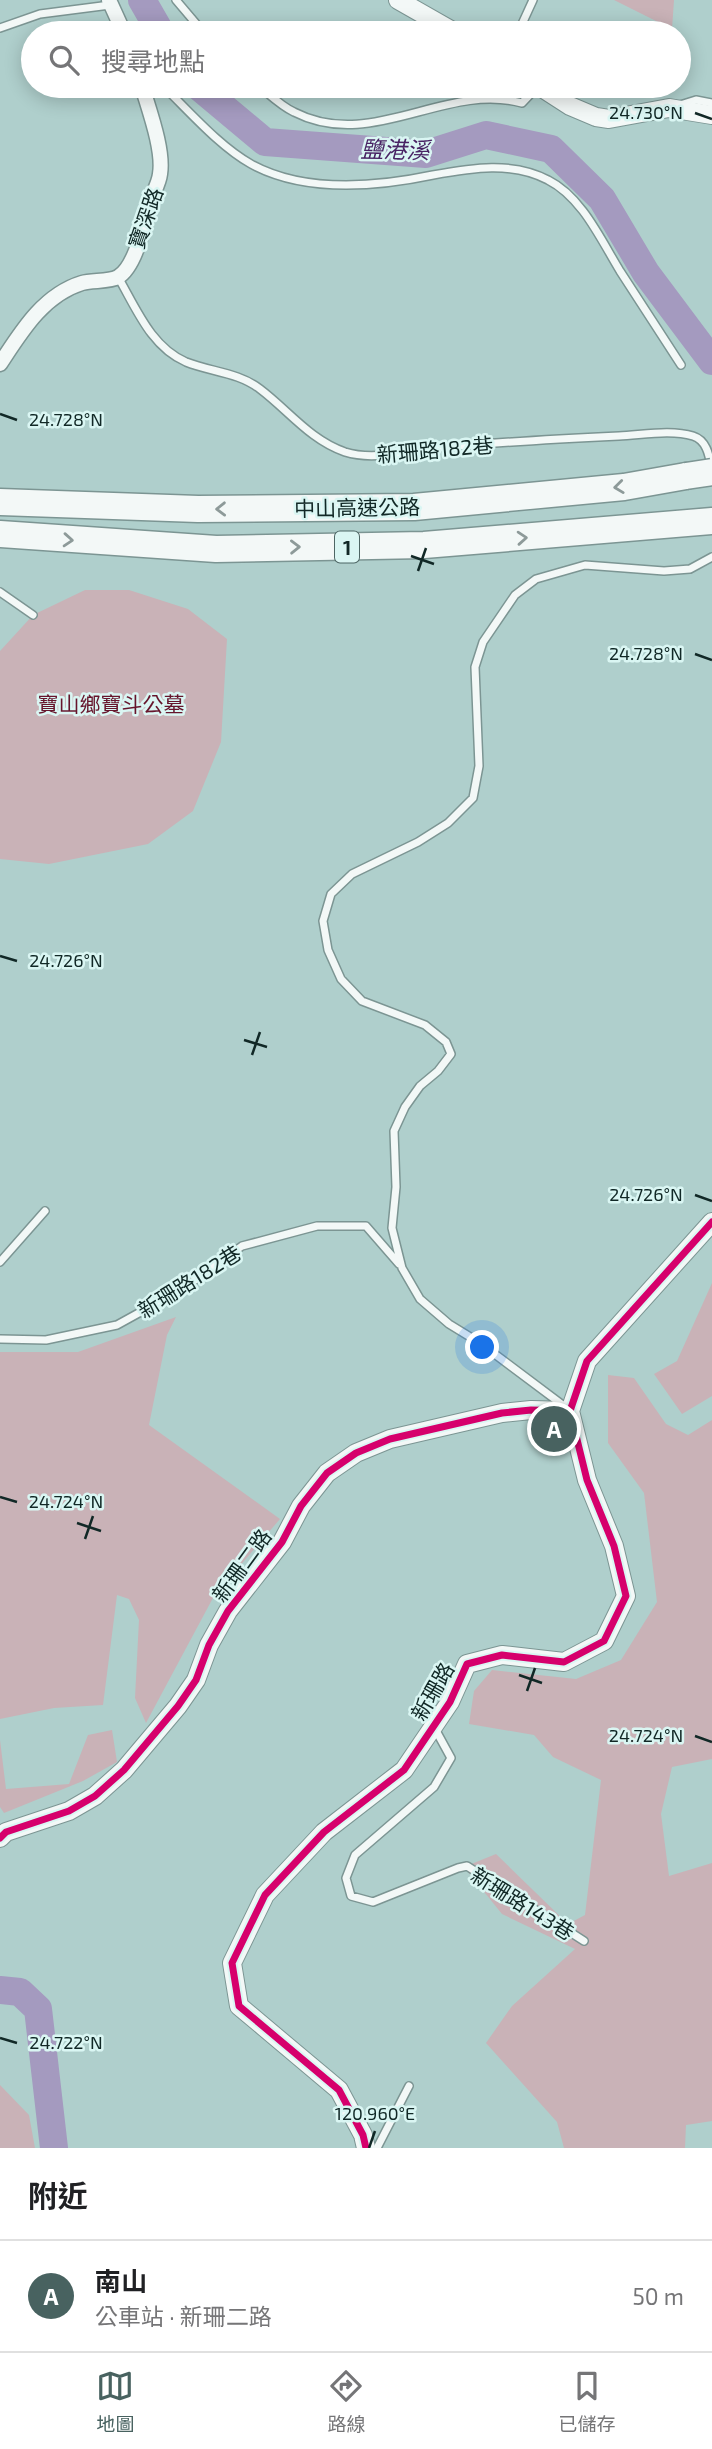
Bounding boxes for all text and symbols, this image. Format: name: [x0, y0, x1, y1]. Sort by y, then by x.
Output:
search box: [21, 21, 691, 98]
icon: search: [45, 41, 83, 79]
text: 搜尋地點: [101, 45, 205, 76]
text: 24.730°N: [609, 101, 683, 123]
water label: 鹽港溪: [360, 134, 433, 164]
street label: 寶深路: [123, 184, 167, 252]
text: 24.728°N: [29, 408, 103, 430]
street label: 新珊路182巷: [376, 431, 494, 467]
one-way arrow: [613, 479, 625, 494]
street label: 中山高速公路: [294, 493, 420, 521]
one-way arrow: [215, 501, 225, 517]
one-way arrow: [517, 531, 528, 546]
one-way arrow: [63, 532, 74, 547]
road number: 1: [335, 532, 359, 562]
one-way arrow: [290, 540, 301, 555]
text: 24.728°N: [609, 642, 683, 664]
park label: 寶山鄉寶斗公墓: [38, 691, 185, 716]
text: 24.726°N: [29, 949, 103, 971]
text: 24.726°N: [609, 1183, 683, 1205]
street label: 新珊路182巷: [133, 1239, 245, 1323]
your location: [465, 1330, 499, 1364]
pin: A: [531, 1403, 577, 1455]
text: 24.724°N: [29, 1490, 103, 1512]
street label: 新珊二路: [206, 1524, 276, 1606]
street label: 新珊路: [405, 1657, 459, 1725]
text: 24.724°N: [609, 1724, 683, 1746]
street label: 新珊路143巷: [467, 1861, 579, 1945]
text: 24.722°N: [29, 2031, 103, 2053]
text: 120.960°E: [335, 2102, 415, 2124]
text: 附近: [28, 2177, 88, 2213]
text: 南山: [95, 2265, 147, 2296]
text: A: [43, 2282, 59, 2310]
text: 50 m: [633, 2282, 684, 2310]
text: 公車站 · 新珊二路: [95, 2302, 272, 2330]
tab: 地圖: [96, 2367, 135, 2436]
tab: 路線: [327, 2367, 366, 2436]
tab: 已儲存: [558, 2367, 616, 2436]

